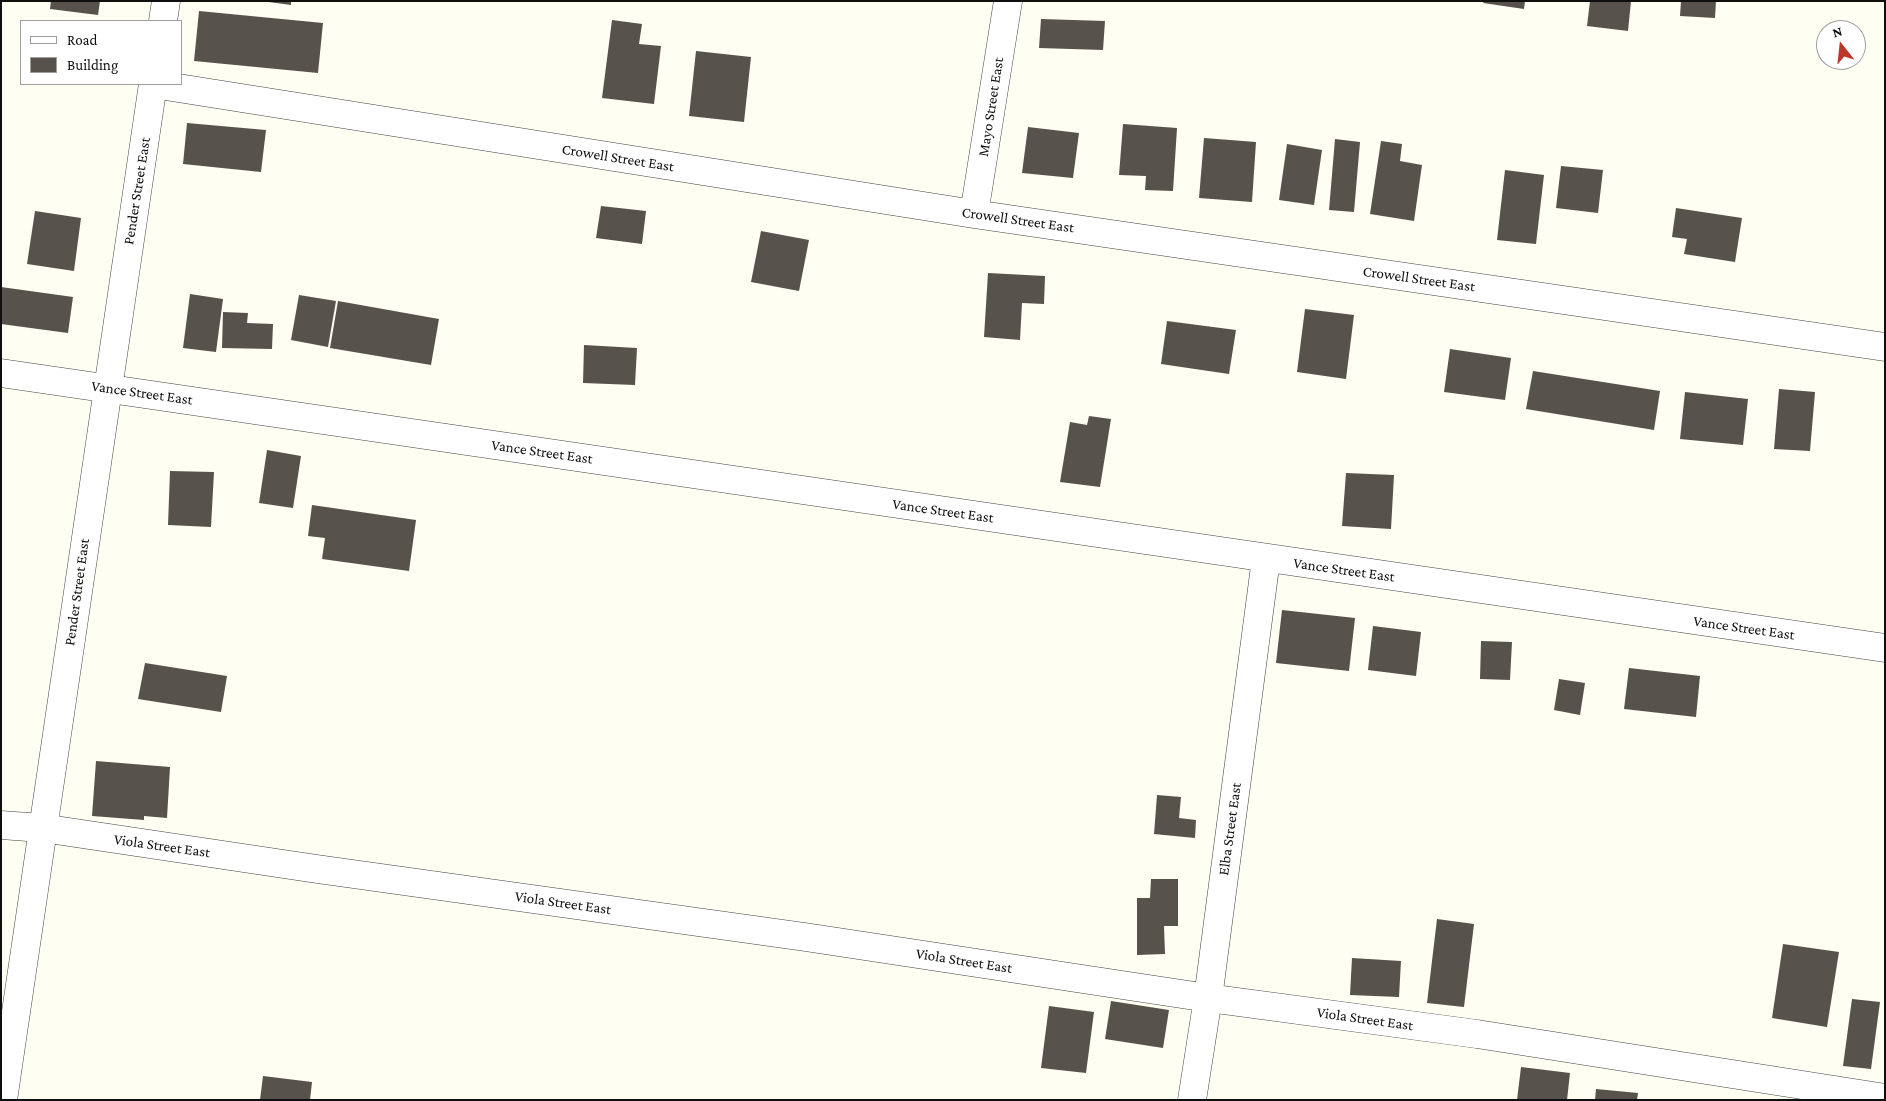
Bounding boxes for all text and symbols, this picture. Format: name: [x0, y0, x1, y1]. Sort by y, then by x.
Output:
legend: [20, 20, 182, 85]
north arrow: [1816, 20, 1866, 70]
text: N: [1830, 23, 1844, 41]
text: Road: [67, 32, 97, 48]
street label: Mayo Street East: [974, 56, 1008, 158]
text: Building: [67, 57, 118, 73]
street label: Pender Street East: [120, 136, 154, 246]
street label: Crowell Street East: [561, 140, 675, 176]
street label: Crowell Street East: [961, 203, 1075, 237]
street label: Crowell Street East: [1362, 262, 1476, 296]
street label: Vance Street East: [90, 377, 194, 409]
street label: Vance Street East: [490, 436, 594, 468]
street label: Vance Street East: [891, 495, 995, 527]
street label: Pender Street East: [61, 537, 93, 647]
street label: Vance Street East: [1292, 554, 1396, 586]
street label: Vance Street East: [1692, 612, 1796, 644]
street label: Elba Street East: [1215, 781, 1245, 877]
street label: Viola Street East: [113, 830, 211, 862]
street label: Viola Street East: [514, 887, 612, 919]
street label: Viola Street East: [915, 945, 1013, 977]
street label: Viola Street East: [1316, 1003, 1414, 1035]

